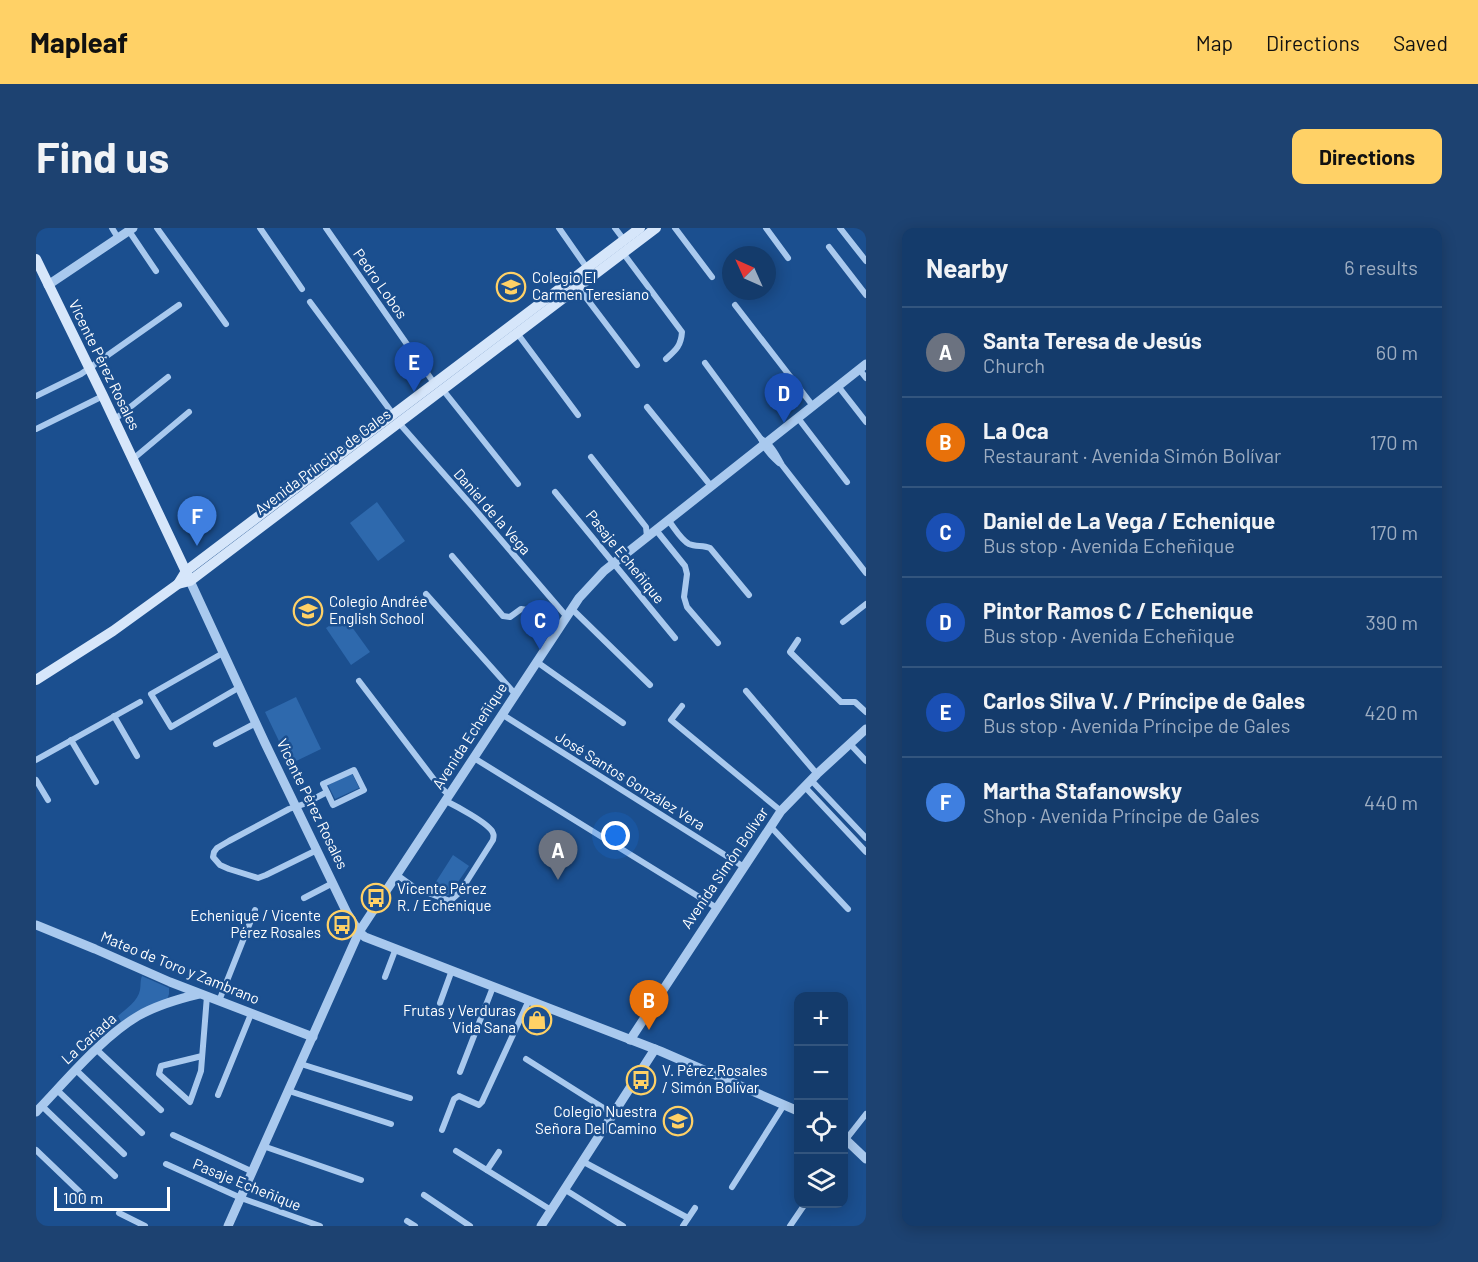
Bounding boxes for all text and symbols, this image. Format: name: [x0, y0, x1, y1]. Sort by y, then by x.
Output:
text: Mapleaf: [30, 25, 128, 59]
text: Map: [1196, 30, 1233, 55]
text: Directions: [1266, 30, 1360, 55]
text: Saved: [1393, 30, 1448, 55]
button: Directions: [1292, 129, 1442, 184]
text: Find us: [36, 131, 169, 181]
street label: Pedro Lobos: [350, 245, 412, 322]
north arrow: [722, 246, 776, 300]
text: Nearby: [926, 252, 1008, 283]
text: 6 results: [1344, 255, 1418, 279]
place label: Colegio El Carmen Teresiano: [532, 268, 649, 303]
school or university icon: Colegio El Carmen Teresiano: [495, 271, 527, 303]
street label: Vicente Pérez Rosales: [65, 296, 144, 433]
text: Santa Teresa de Jesús: [983, 327, 1202, 353]
text: A: [939, 340, 952, 364]
text: 60 m: [1376, 340, 1418, 364]
pin: E: [394, 342, 434, 392]
text: Church: [983, 353, 1045, 377]
pin: D: [764, 374, 804, 423]
street label: Avenida Príncipe de Gales: [251, 404, 394, 518]
text: La Oca: [983, 417, 1049, 443]
text: B: [939, 430, 952, 454]
text: 170 m: [1370, 430, 1418, 454]
text: Restaurant · Avenida Simón Bolívar: [983, 443, 1281, 467]
street label: Daniel de la Vega: [450, 465, 535, 558]
pin: F: [178, 496, 216, 546]
street label: Pasaje Echeñique: [583, 506, 669, 607]
text: Daniel de La Vega / Echenique: [983, 507, 1275, 533]
text: C: [939, 520, 952, 544]
text: 170 m: [1370, 520, 1418, 544]
text: Bus stop · Avenida Echeñique: [983, 533, 1235, 557]
place label: Colegio Andrée English School: [329, 592, 427, 627]
school or university icon: Colegio Andrée English School: [292, 595, 324, 627]
text: Pintor Ramos C / Echenique: [983, 597, 1254, 623]
pin: C: [520, 600, 560, 650]
text: D: [939, 610, 952, 634]
text: 390 m: [1365, 610, 1418, 634]
text: Bus stop · Avenida Echeñique: [983, 623, 1235, 647]
street label: Avenida Echeñique: [428, 679, 510, 792]
text: Carlos Silva V. / Príncipe de Gales: [983, 687, 1305, 713]
text: E: [940, 700, 951, 724]
text: 420 m: [1364, 700, 1418, 724]
text: Bus stop · Avenida Príncipe de Gales: [983, 713, 1290, 737]
street label: José Santos González Vera: [552, 727, 709, 834]
street label: Vicente Pérez Rosales: [273, 735, 352, 872]
text: Martha Stafanowsky: [983, 777, 1182, 803]
text: F: [940, 790, 951, 814]
text: 440 m: [1364, 790, 1418, 814]
street label: Avenida Simón Bolívar: [677, 803, 772, 932]
text: Shop · Avenida Príncipe de Gales: [983, 803, 1260, 827]
your location: [601, 821, 630, 850]
pin: A: [538, 830, 578, 880]
place label: Vicente Pérez R. / Echenique: [397, 879, 491, 914]
bus stop icon: Vicente Pérez R. / Echenique: [360, 882, 392, 914]
place label: Echenique / Vicente Pérez Rosales: [190, 906, 321, 941]
bus stop icon: Echenique / Vicente Pérez Rosales: [326, 909, 358, 941]
street label: Mateo de Toro y Zambrano: [98, 927, 262, 1007]
pin: B: [630, 980, 668, 1030]
map controls: [794, 992, 848, 1208]
button: +: [794, 992, 848, 1046]
place label: Frutas y Verduras Vida Sana: [403, 1001, 516, 1036]
shop icon: Frutas y Verduras Vida Sana: [521, 1004, 553, 1036]
street label: La Cañada: [57, 1009, 119, 1068]
button: −: [794, 1046, 848, 1100]
place label: V. Pérez Rosales / Simón Bolívar: [662, 1061, 767, 1096]
bus stop icon: V. Pérez Rosales / Simón Bolívar: [625, 1064, 657, 1096]
button: locate: [794, 1100, 848, 1154]
place label: Colegio Nuestra Señora Del Camino: [535, 1102, 657, 1137]
school or university icon: Colegio Nuestra Señora Del Camino: [662, 1105, 694, 1137]
street label: Pasaje Echeñique: [191, 1154, 304, 1214]
button: layers: [794, 1154, 848, 1208]
scale bar: [54, 1184, 170, 1212]
text: 100 m: [63, 1188, 103, 1207]

